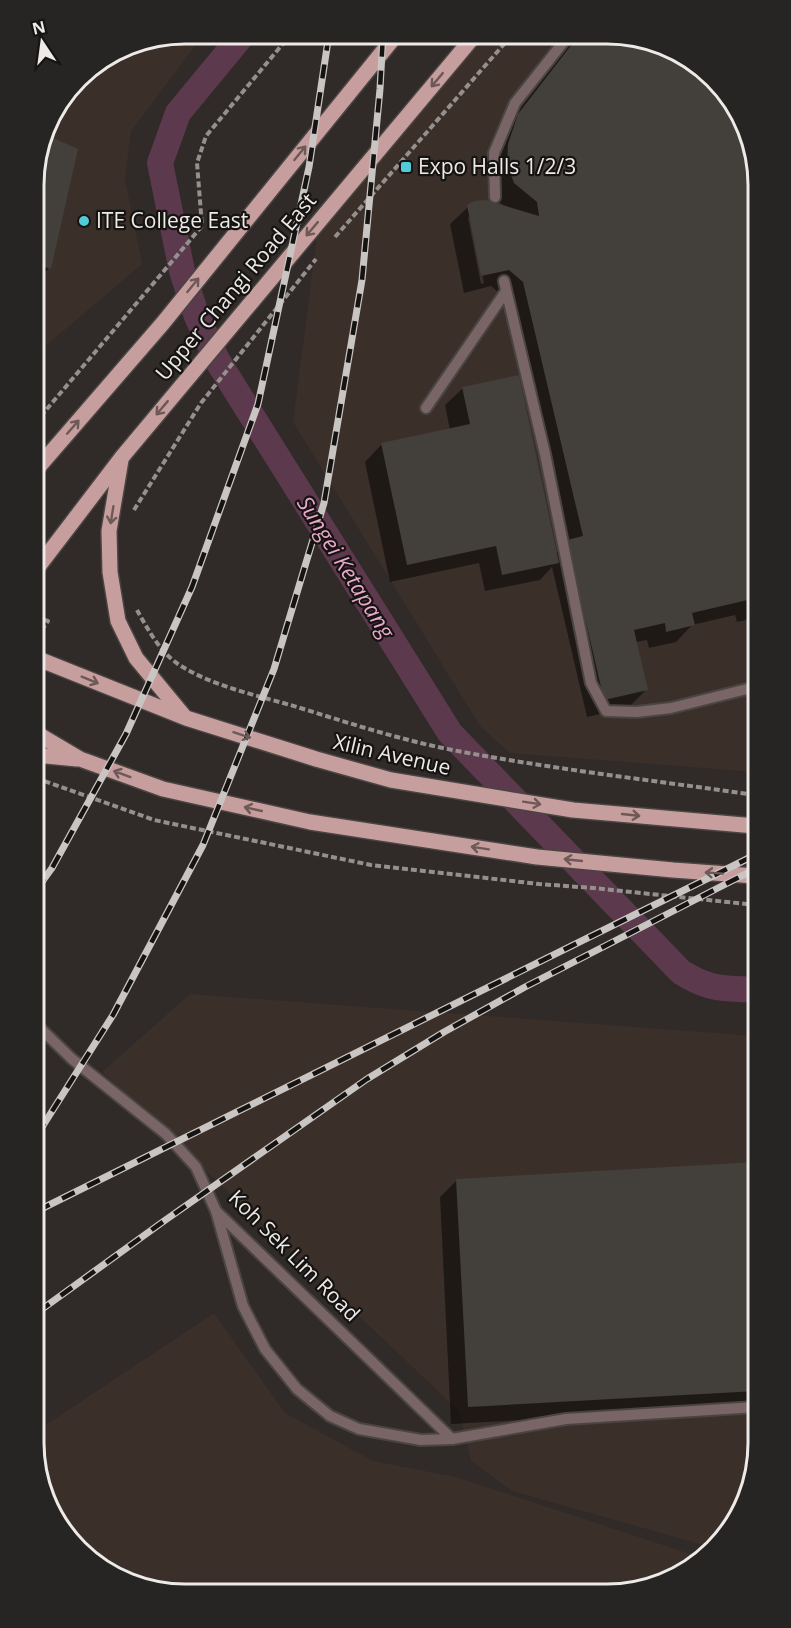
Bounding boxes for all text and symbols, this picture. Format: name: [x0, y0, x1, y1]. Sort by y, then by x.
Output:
north arrow: [12, 12, 72, 72]
text: N: [30, 15, 47, 40]
one-way arrow: [430, 72, 444, 87]
one-way arrow: [293, 146, 306, 162]
place label: Expo Halls 1/2/3: [418, 152, 576, 180]
marker: Expo Halls 1/2/3: [399, 160, 413, 174]
street label: Upper Changi Road East: [149, 187, 322, 386]
place label: ITE College East: [96, 206, 248, 234]
marker: ITE College East: [77, 214, 91, 228]
one-way arrow: [305, 221, 319, 236]
one-way arrow: [187, 277, 200, 293]
one-way arrow: [155, 400, 169, 415]
one-way arrow: [67, 419, 80, 435]
water label: Sungei Ketapang: [291, 490, 403, 645]
one-way arrow: [106, 504, 117, 524]
one-way arrow: [80, 675, 99, 686]
street label: Xilin Avenue: [331, 727, 454, 781]
one-way arrow: [232, 731, 251, 742]
one-way arrow: [113, 767, 132, 778]
one-way arrow: [521, 798, 541, 809]
one-way arrow: [243, 803, 263, 814]
one-way arrow: [621, 810, 641, 821]
one-way arrow: [470, 842, 490, 853]
one-way arrow: [563, 854, 583, 865]
one-way arrow: [705, 867, 725, 878]
street label: Koh Sek Lim Road: [223, 1184, 366, 1327]

